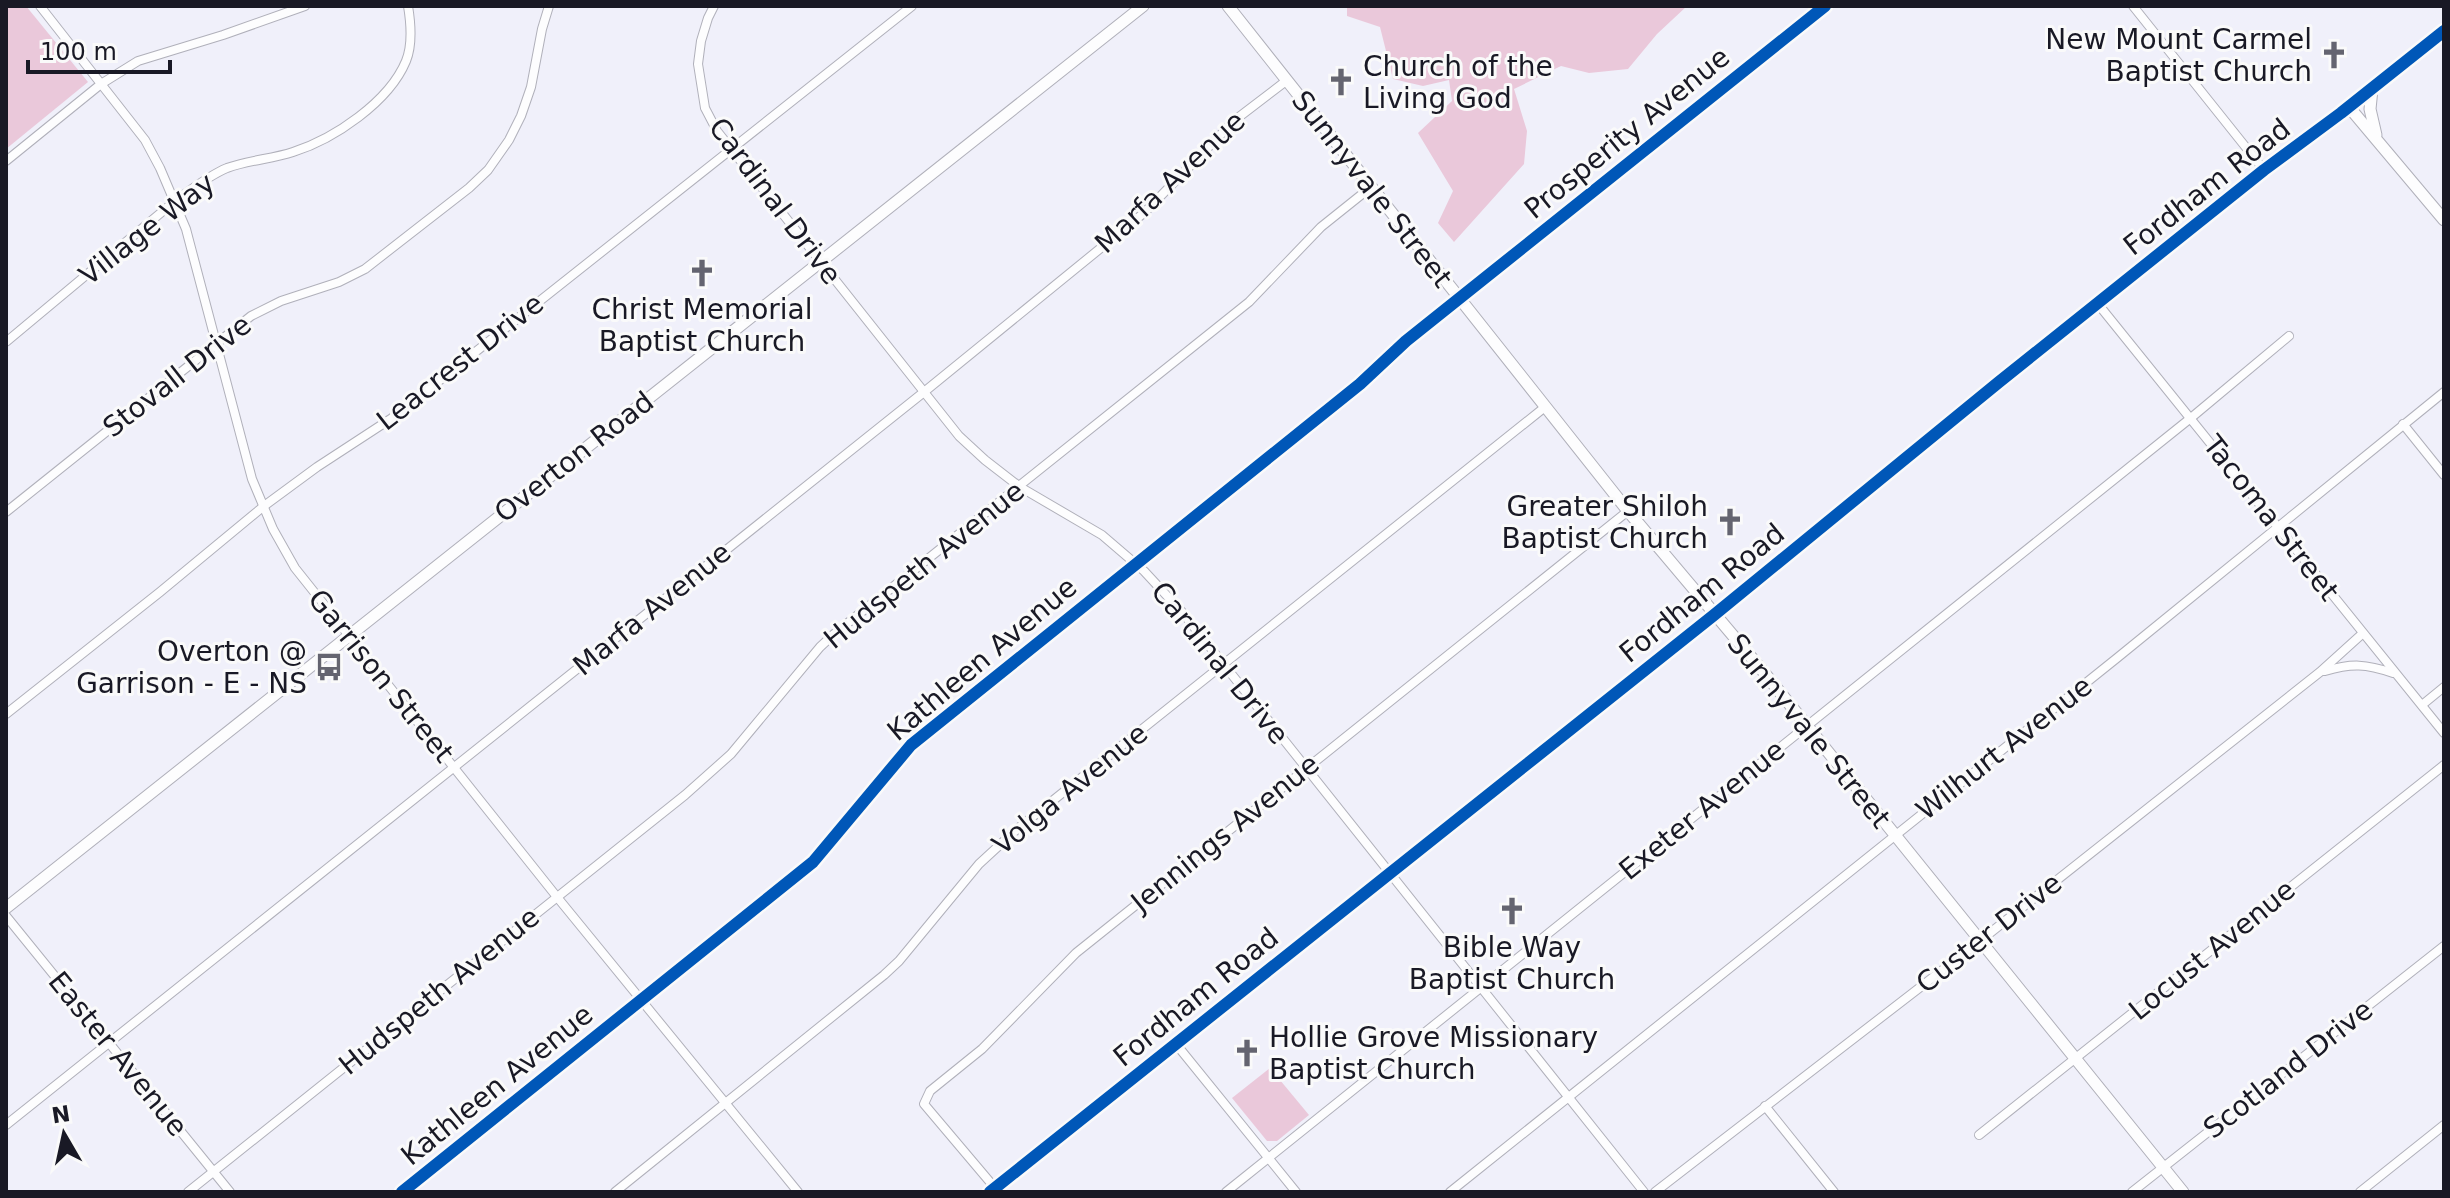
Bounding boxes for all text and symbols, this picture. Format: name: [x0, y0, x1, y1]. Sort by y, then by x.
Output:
place label: New Mount Carmel Baptist Church: [2045, 23, 2312, 88]
scale bar: [28, 24, 170, 74]
text: 100 m: [40, 38, 117, 66]
street label: Prosperity Avenue: [1518, 40, 1736, 226]
church icon: New Mount Carmel Baptist Church: [2319, 40, 2349, 70]
place label: Church of the Living God: [1363, 50, 1553, 115]
church icon: Church of the Living God: [1326, 67, 1356, 97]
street label: Sunnyvale Street: [1285, 84, 1459, 294]
street label: Marfa Avenue: [1088, 104, 1252, 260]
street label: Cardinal Drive: [702, 111, 848, 291]
street label: Fordham Road: [2117, 112, 2297, 262]
street label: Village Way: [73, 166, 221, 292]
church icon: Christ Memorial Baptist Church: [687, 258, 717, 288]
street label: Leacrest Drive: [370, 287, 550, 437]
place label: Christ Memorial Baptist Church: [591, 293, 813, 358]
street label: Stovall Drive: [96, 308, 258, 444]
street label: Overton Road: [488, 385, 660, 529]
street label: Tacoma Street: [2196, 428, 2346, 607]
street label: Hudspeth Avenue: [817, 474, 1031, 656]
place label: Greater Shiloh Baptist Church: [1502, 490, 1708, 555]
church icon: Greater Shiloh Baptist Church: [1715, 507, 1745, 537]
street label: Fordham Road: [1613, 516, 1791, 670]
street label: Marfa Avenue: [567, 536, 737, 682]
street label: Kathleen Avenue: [881, 570, 1083, 748]
street label: Cardinal Drive: [1144, 575, 1296, 751]
street label: Garrison Street: [301, 583, 461, 769]
street label: Sunnyvale Street: [1721, 627, 1897, 835]
place label: Overton @ Garrison - E - NS: [76, 635, 307, 700]
bus stop icon: Overton @ Garrison - E - NS: [314, 652, 344, 682]
street label: Wilhurt Avenue: [1910, 669, 2098, 827]
street label: Volga Avenue: [986, 716, 1154, 862]
street label: Exeter Avenue: [1613, 733, 1791, 887]
street label: Jennings Avenue: [1123, 747, 1325, 920]
street label: Custer Drive: [1910, 866, 2068, 1000]
street label: Locust Avenue: [2122, 873, 2302, 1027]
church icon: Bible Way Baptist Church: [1497, 896, 1527, 926]
street label: Hudspeth Avenue: [332, 900, 546, 1082]
street label: Fordham Road: [1107, 920, 1285, 1074]
place label: Bible Way Baptist Church: [1409, 931, 1615, 996]
street label: Easter Avenue: [42, 965, 194, 1143]
street label: Scotland Drive: [2197, 993, 2379, 1145]
street label: Kathleen Avenue: [395, 998, 599, 1172]
place label: Hollie Grove Missionary Baptist Church: [1269, 1021, 1598, 1086]
church icon: Hollie Grove Missionary Baptist Church: [1232, 1038, 1262, 1068]
north arrow: [24, 1094, 104, 1174]
text: N: [50, 1101, 72, 1129]

